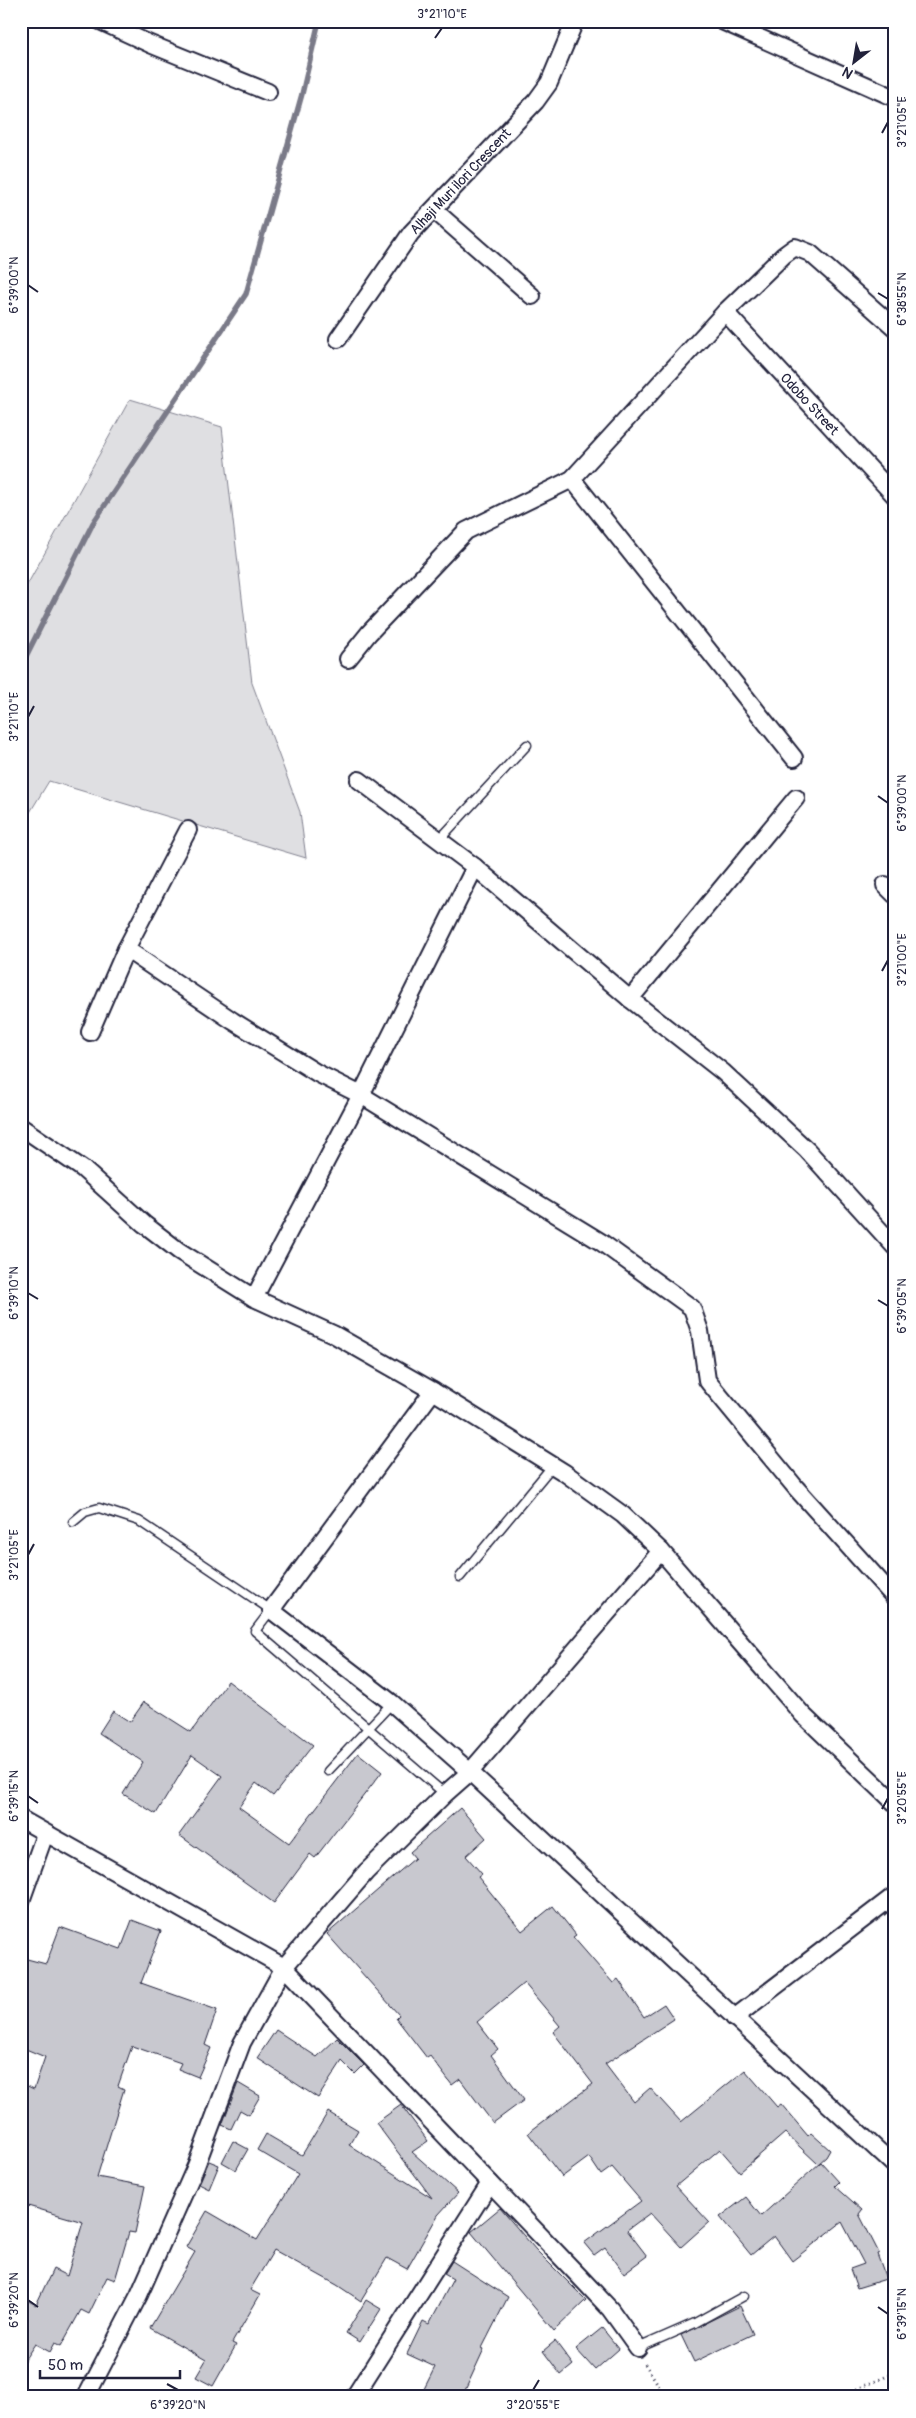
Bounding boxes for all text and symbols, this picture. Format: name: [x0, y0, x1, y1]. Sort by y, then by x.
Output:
text: 3°21'10"E: [417, 7, 467, 22]
north arrow: [828, 38, 878, 88]
text: N: [839, 63, 856, 82]
text: 3°21'05"E: [895, 96, 910, 148]
street label: Alhaji Muri ilori Crescent: [406, 124, 514, 238]
text: 6°39'00"N: [7, 257, 22, 313]
text: 6°38'55"N: [895, 272, 910, 326]
street label: Odobo Street: [777, 369, 843, 439]
text: 3°21'10"E: [7, 692, 22, 742]
text: 6°39'00"N: [895, 775, 910, 831]
text: 3°21'00"E: [895, 933, 910, 987]
text: 6°39'10"N: [7, 1266, 22, 1320]
text: 6°39'05"N: [895, 1278, 910, 1334]
text: 3°21'05"E: [7, 1529, 22, 1581]
text: 6°39'15"N: [7, 1770, 22, 1822]
text: 3°20'55"E: [895, 1771, 910, 1825]
text: 6°39'20"N: [7, 2272, 22, 2328]
text: 6°39'15"N: [895, 2288, 910, 2340]
scale bar: [40, 2348, 180, 2380]
text: 50 m: [48, 2356, 83, 2375]
text: 6°39'20"N: [150, 2398, 206, 2413]
text: 3°20'55"E: [506, 2398, 560, 2413]

